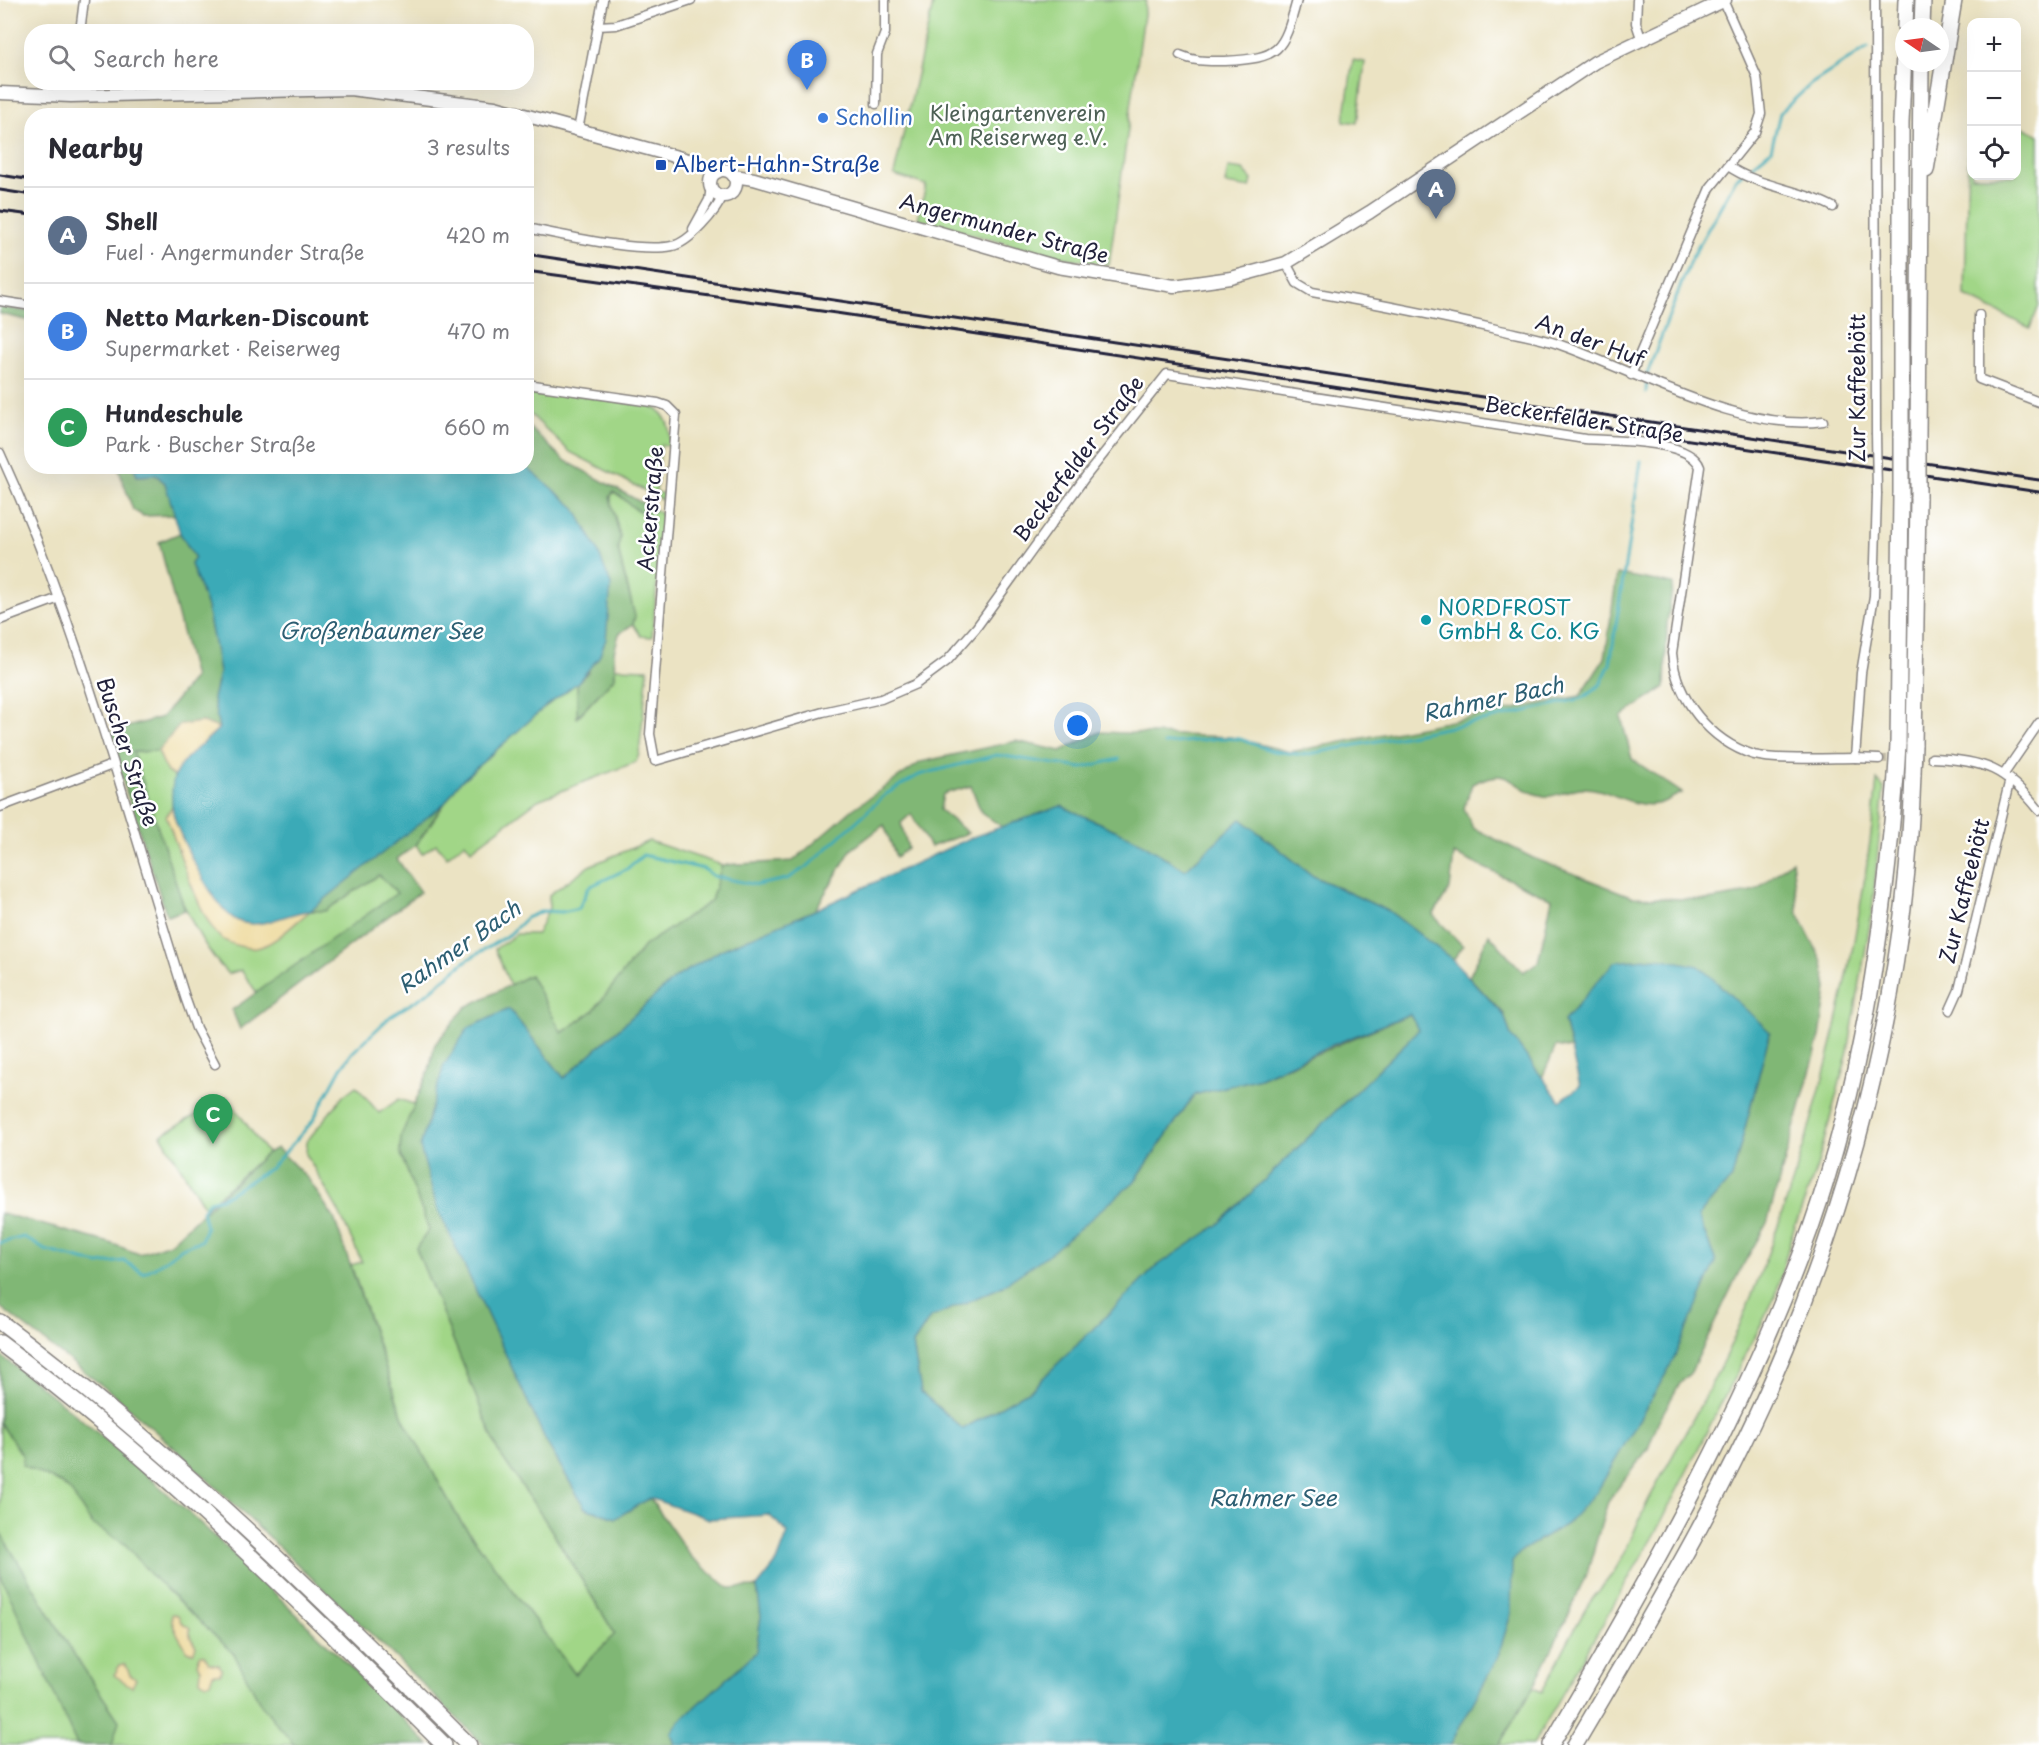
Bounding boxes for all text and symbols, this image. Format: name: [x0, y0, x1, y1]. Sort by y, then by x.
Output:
north arrow: [1895, 18, 1949, 72]
map controls: [1967, 18, 2021, 180]
button: +: [1967, 18, 2021, 72]
search box: [24, 24, 534, 90]
pin: B: [788, 40, 826, 90]
icon: search: [45, 41, 78, 74]
text: Search here: [93, 41, 219, 74]
button: −: [1967, 72, 2021, 126]
park label: Kleingartenverein Am Reiserweg e.V.: [928, 96, 1108, 152]
place label: Schollin: [835, 100, 913, 132]
marker: Schollin: [816, 111, 830, 125]
button: locate: [1967, 126, 2021, 180]
text: Nearby: [48, 128, 143, 167]
text: 3 results: [427, 132, 510, 162]
place label: Albert-Hahn-Straße: [673, 147, 880, 179]
marker: Albert-Hahn-Straße: [654, 158, 668, 172]
pin: A: [1416, 170, 1456, 219]
street label: Angermunder Straße: [896, 184, 1113, 270]
text: Shell: [105, 204, 158, 237]
text: A: [60, 220, 75, 250]
text: 420 m: [446, 220, 510, 250]
text: Fuel · Angermunder Straße: [105, 237, 364, 267]
text: Netto Marken-Discount: [105, 300, 369, 333]
street label: An der Huf: [1532, 305, 1651, 374]
street label: Zur Kaffeehött: [1840, 314, 1872, 462]
text: B: [61, 316, 74, 346]
text: 470 m: [447, 316, 510, 346]
text: Supermarket · Reiserweg: [105, 333, 341, 363]
street label: Beckerfelder Straße: [1004, 368, 1151, 548]
street label: Beckerfelder Straße: [1483, 387, 1686, 450]
text: Hundeschule: [105, 396, 243, 429]
text: C: [60, 412, 75, 442]
text: 660 m: [444, 412, 510, 442]
text: Park · Buscher Straße: [105, 429, 316, 459]
street label: Ackerstraße: [628, 445, 670, 573]
place label: NORDFROST GmbH & Co. KG: [1438, 590, 1600, 646]
water label: Großenbaumer See: [279, 613, 484, 646]
marker: NORDFROST GmbH & Co. KG: [1419, 613, 1433, 627]
water label: Rahmer Bach: [1419, 666, 1567, 729]
street label: Buscher Straße: [90, 673, 168, 830]
your location: [1063, 711, 1092, 740]
street label: Zur Kaffeehött: [1930, 814, 1997, 967]
water label: Rahmer Bach: [390, 891, 527, 1000]
pin: C: [194, 1094, 232, 1144]
water label: Rahmer See: [1209, 1480, 1338, 1513]

